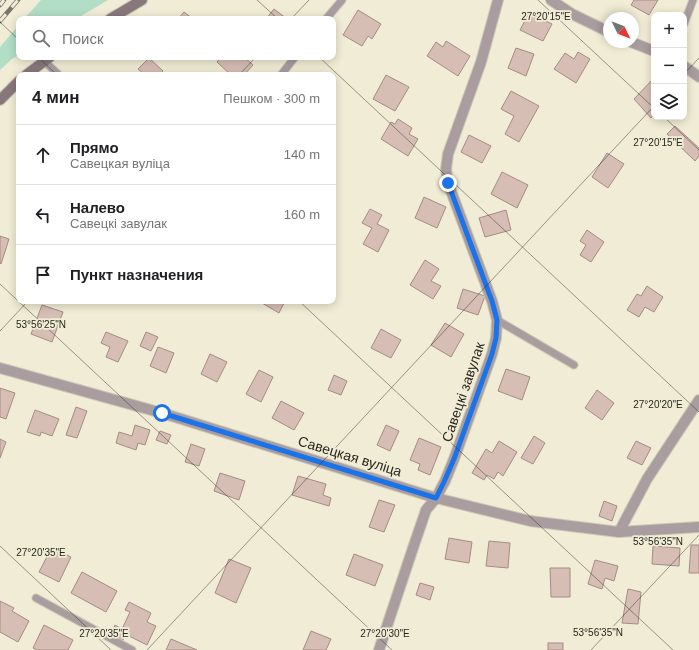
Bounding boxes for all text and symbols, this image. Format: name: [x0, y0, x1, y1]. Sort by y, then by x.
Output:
text: 27°20'15"E: [521, 11, 571, 22]
north arrow: [603, 12, 639, 48]
map controls: [651, 12, 687, 120]
button: +: [651, 12, 687, 48]
search box: [16, 16, 336, 60]
icon: search: [30, 27, 52, 49]
text: Поиск: [62, 30, 104, 47]
button: −: [651, 48, 687, 84]
button: layers: [651, 84, 687, 120]
text: 4 мин: [32, 88, 79, 107]
text: Пешком · 300 m: [223, 91, 320, 106]
text: 27°20'15"E: [633, 137, 683, 148]
text: Прямо: [70, 139, 119, 156]
icon: ahead: [32, 144, 54, 166]
text: 140 m: [284, 147, 320, 162]
text: Савецкая вуліца: [70, 156, 170, 171]
route end: [439, 174, 457, 192]
text: Налево: [70, 199, 125, 216]
icon: left: [32, 204, 54, 226]
text: 160 m: [284, 207, 320, 222]
text: Савецкі завулак: [70, 216, 167, 231]
icon: arrive: [32, 264, 54, 286]
text: Пункт назначения: [70, 266, 203, 283]
text: 53°56'25"N: [16, 319, 66, 330]
street label: Савецкі завулак: [438, 339, 488, 444]
text: 27°20'20"E: [633, 399, 683, 410]
route start: [153, 404, 171, 422]
street label: Савецкая вуліца: [296, 433, 404, 479]
text: 53°56'35"N: [633, 536, 683, 547]
text: 27°20'35"E: [16, 547, 66, 558]
text: 53°56'35"N: [573, 627, 623, 638]
text: 27°20'35"E: [79, 628, 129, 639]
text: 27°20'30"E: [360, 628, 410, 639]

